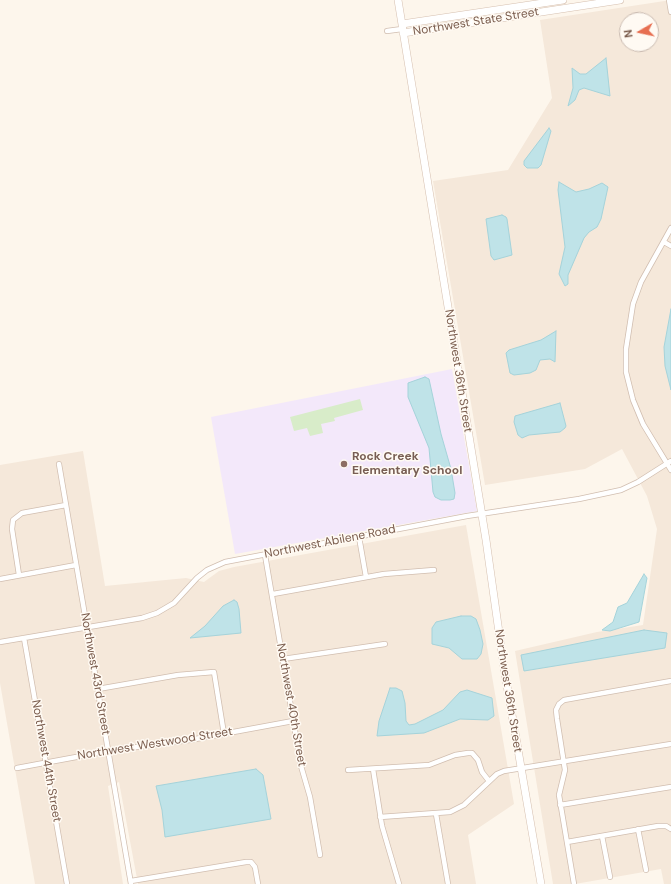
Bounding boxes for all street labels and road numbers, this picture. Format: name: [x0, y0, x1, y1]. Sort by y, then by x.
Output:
street label: Northwest State Street: [412, 5, 540, 39]
street label: Northwest 36th Street: [441, 308, 475, 434]
street label: Northwest Abilene Road: [263, 522, 397, 562]
street label: Northwest 43rd Street: [77, 612, 113, 736]
street label: Northwest 36th Street: [491, 628, 525, 754]
street label: Northwest 40th Street: [273, 642, 309, 768]
street label: Northwest 44th Street: [28, 699, 64, 823]
street label: Northwest Westwood Street: [76, 725, 234, 763]

